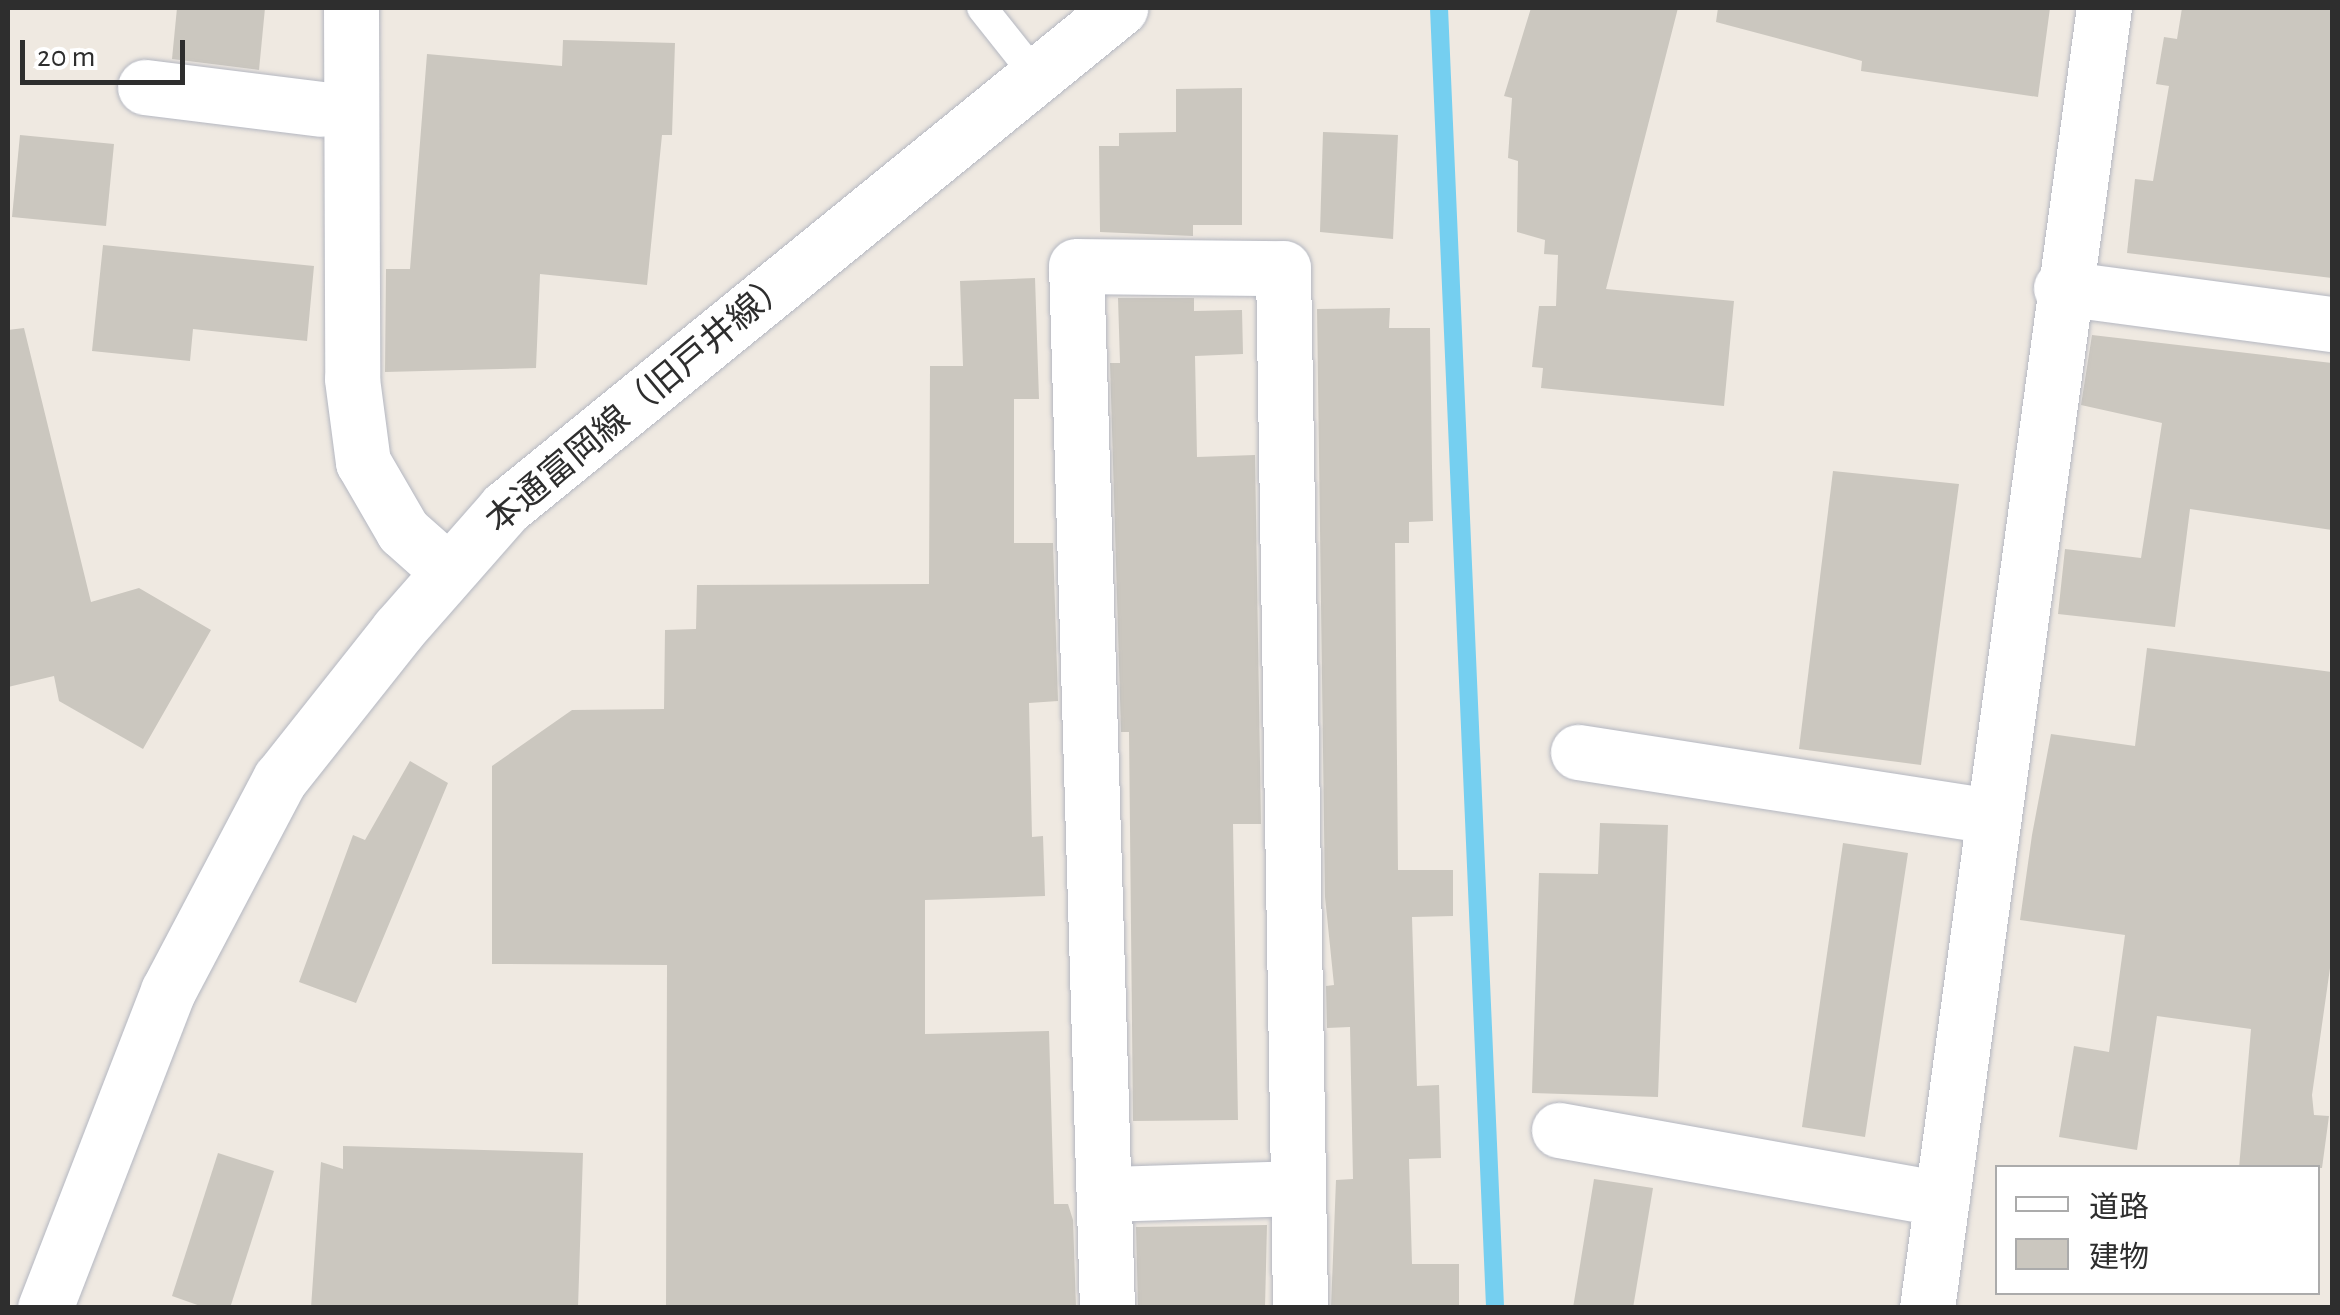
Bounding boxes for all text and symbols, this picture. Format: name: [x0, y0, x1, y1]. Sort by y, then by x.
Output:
scale bar: [25, 20, 190, 82]
text: 20 m: [37, 42, 95, 72]
street label: 本通富岡線（旧戸井線）: [478, 263, 800, 543]
legend: [1995, 1165, 2320, 1295]
text: 道路: [2089, 1193, 2149, 1223]
text: 建物: [2089, 1243, 2149, 1273]

